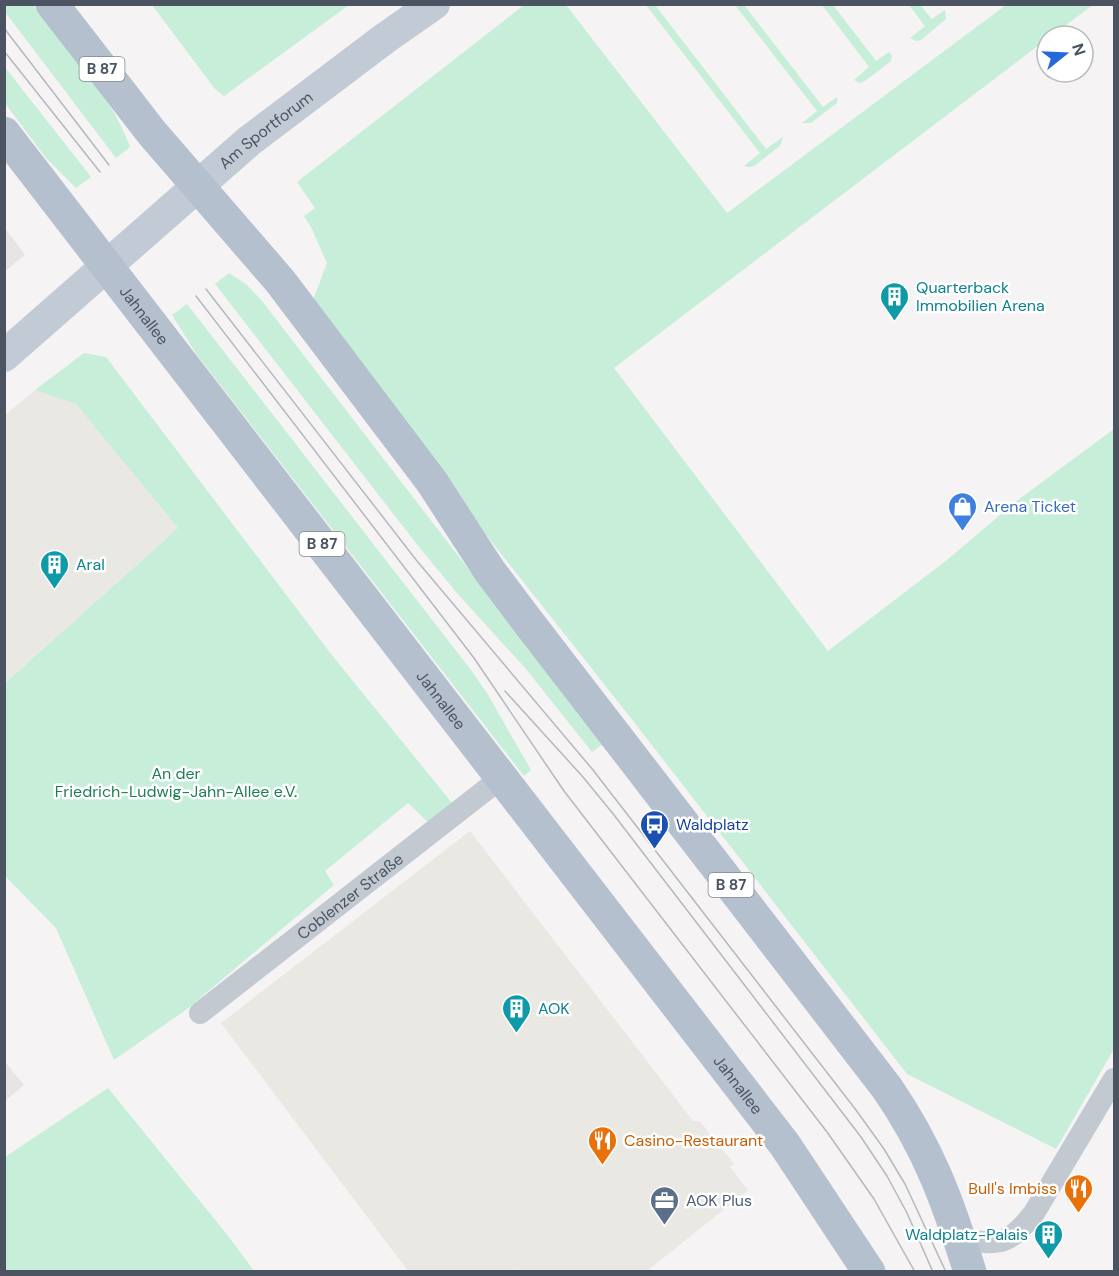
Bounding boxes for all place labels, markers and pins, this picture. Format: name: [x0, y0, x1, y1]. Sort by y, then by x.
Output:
place label: Quarterback Immobilien Arena: [916, 277, 1045, 316]
building icon: Quarterback Immobilien Arena: [879, 280, 911, 322]
shop icon: Arena Ticket: [947, 490, 979, 532]
place label: Arena Ticket: [984, 496, 1076, 517]
building icon: Aral: [39, 548, 71, 590]
place label: Aral: [76, 554, 105, 575]
bus stop icon: Waldplatz: [639, 808, 671, 850]
place label: Waldplatz: [676, 814, 749, 835]
building icon: AOK: [501, 992, 533, 1034]
place label: AOK: [538, 998, 570, 1019]
restaurant icon: Casino-Restaurant: [587, 1124, 619, 1166]
place label: Casino-Restaurant: [624, 1130, 763, 1151]
restaurant icon: Bull's Imbiss: [1062, 1172, 1094, 1214]
place label: Bull's Imbiss: [968, 1178, 1057, 1199]
office icon: AOK Plus: [649, 1184, 681, 1226]
place label: AOK Plus: [686, 1190, 752, 1211]
building icon: Waldplatz-Palais: [1033, 1218, 1065, 1260]
place label: Waldplatz-Palais: [905, 1224, 1028, 1245]

